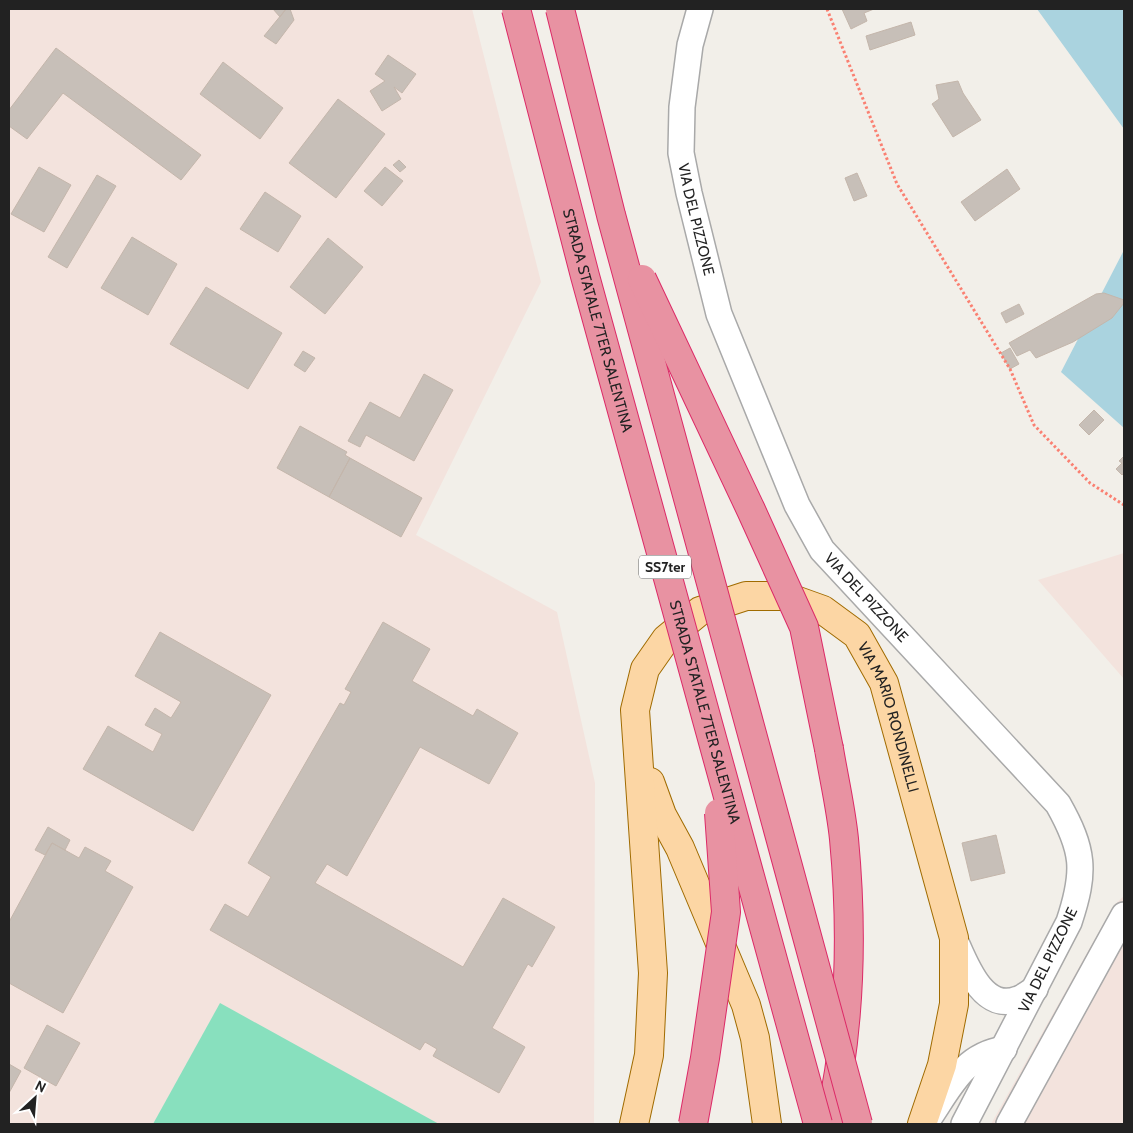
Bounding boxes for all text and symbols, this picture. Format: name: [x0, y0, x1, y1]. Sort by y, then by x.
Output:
street label: VIA DEL PIZZONE: [674, 162, 718, 277]
street label: STRADA STATALE 7TER SALENTINA: [559, 207, 637, 435]
street label: VIA DEL PIZZONE: [820, 549, 912, 646]
road number: SS7ter: [639, 556, 691, 578]
street label: STRADA STATALE 7TER SALENTINA: [666, 598, 744, 827]
street label: VIA MARIO RONDINELLI: [854, 639, 923, 794]
street label: VIA DEL PIZZONE: [1015, 904, 1081, 1016]
north arrow: [10, 1073, 60, 1123]
text: N: [32, 1076, 49, 1097]

